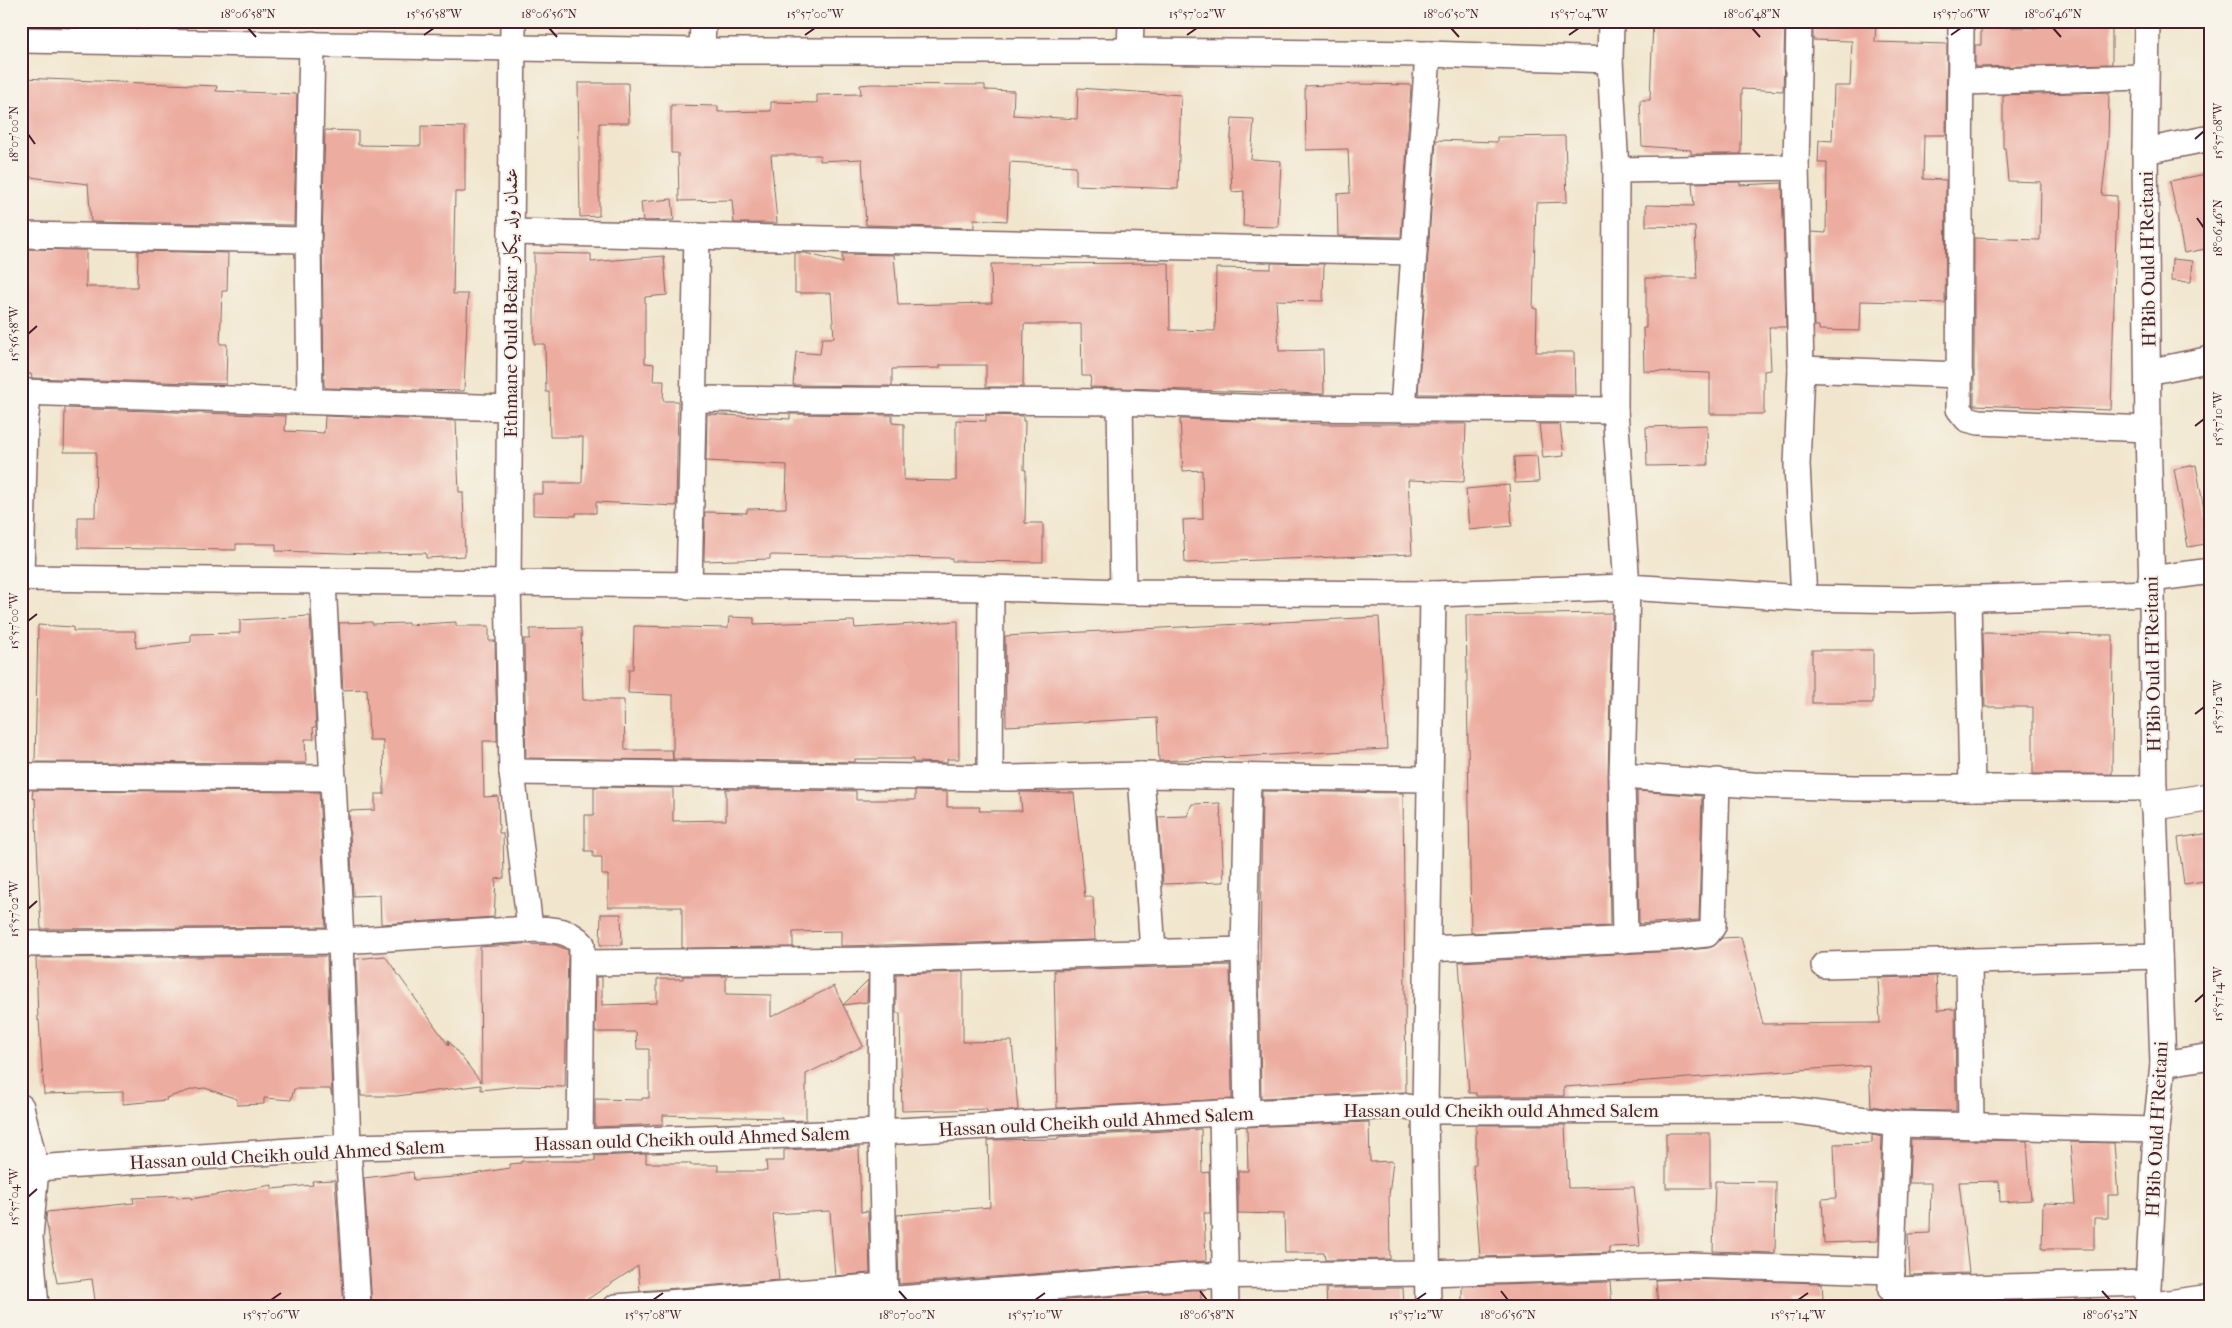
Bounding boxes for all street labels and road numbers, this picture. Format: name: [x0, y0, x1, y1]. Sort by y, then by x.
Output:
street label: Ethmane Ould Bekar عثمان ولد بيكار: [500, 168, 522, 438]
street label: H'Bib Ould H'Reitani: [2135, 170, 2161, 347]
street label: H'Bib Ould H'Reitani: [2140, 575, 2166, 752]
street label: H'Bib Ould H'Reitani: [2141, 1040, 2173, 1218]
street label: Hassan ould Cheikh ould Ahmed Salem: [1343, 1100, 1659, 1122]
street label: Hassan ould Cheikh ould Ahmed Salem: [938, 1103, 1254, 1141]
street label: Hassan ould Cheikh ould Ahmed Salem: [534, 1122, 850, 1155]
street label: Hassan ould Cheikh ould Ahmed Salem: [129, 1136, 445, 1174]

